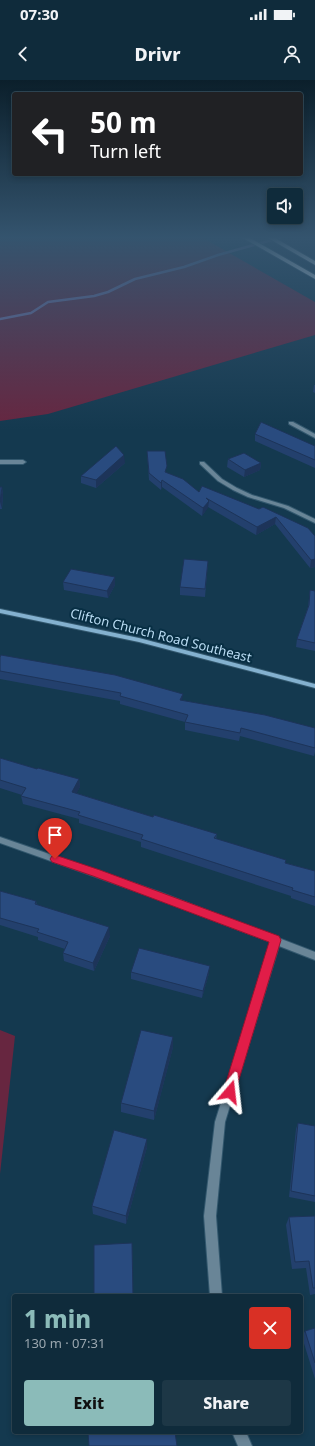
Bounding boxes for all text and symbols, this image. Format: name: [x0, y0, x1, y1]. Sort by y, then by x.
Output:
text: 07:30: [20, 4, 59, 24]
text: Drivr: [135, 42, 180, 66]
icon: back: [12, 43, 34, 65]
icon: person: [281, 43, 303, 65]
text: 50 m: [90, 103, 157, 141]
icon: left: [24, 108, 76, 160]
text: Turn left: [90, 139, 161, 163]
map controls: [267, 188, 303, 224]
button: sound: [267, 188, 303, 224]
street label: Clifton Church Road Southeast: [68, 604, 254, 666]
pin: [38, 818, 72, 859]
icon: arrive: [44, 824, 66, 846]
position arrow: [209, 1071, 251, 1113]
text: 1 min: [24, 1302, 91, 1335]
button: close: [249, 1307, 291, 1349]
text: 130 m · 07:31: [24, 1334, 105, 1352]
button: Exit: [24, 1380, 154, 1426]
button: Share: [162, 1380, 291, 1426]

